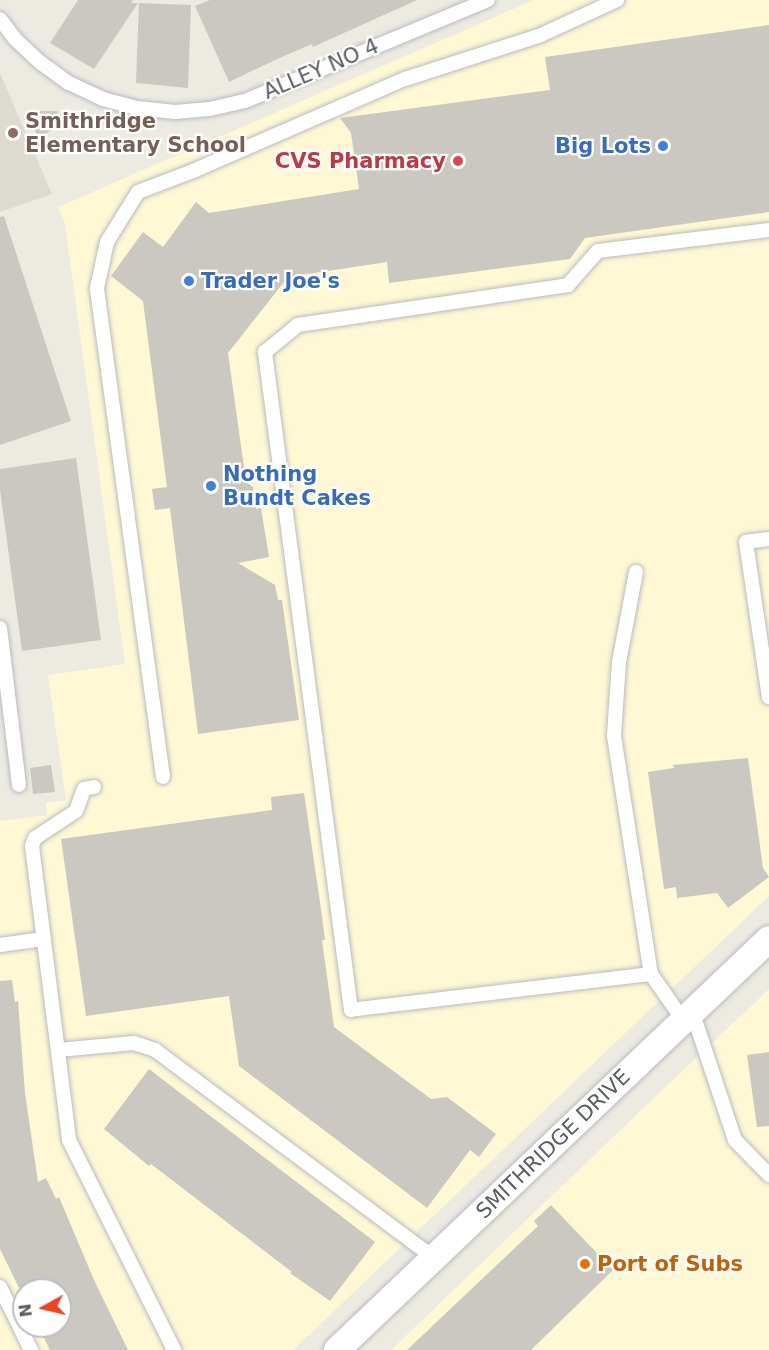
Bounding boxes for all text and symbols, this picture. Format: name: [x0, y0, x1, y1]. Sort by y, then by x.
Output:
street label: ALLEY NO 4: [260, 33, 382, 105]
place label: Smithridge Elementary School: [25, 108, 246, 158]
marker: Smithridge Elementary School: [6, 126, 20, 140]
place label: Big Lots: [555, 133, 651, 159]
marker: Big Lots: [656, 139, 670, 153]
place label: CVS Pharmacy: [275, 148, 446, 174]
marker: CVS Pharmacy: [451, 154, 465, 168]
place label: Trader Joe's: [201, 268, 340, 294]
marker: Trader Joe's: [182, 274, 196, 288]
place label: Nothing Bundt Cakes: [223, 461, 371, 511]
marker: Nothing Bundt Cakes: [204, 479, 218, 493]
street label: SMITHRIDGE DRIVE: [471, 1064, 635, 1224]
place label: Port of Subs: [597, 1251, 743, 1277]
marker: Port of Subs: [578, 1257, 592, 1271]
north arrow: [12, 1278, 72, 1338]
text: N: [15, 1302, 36, 1318]

